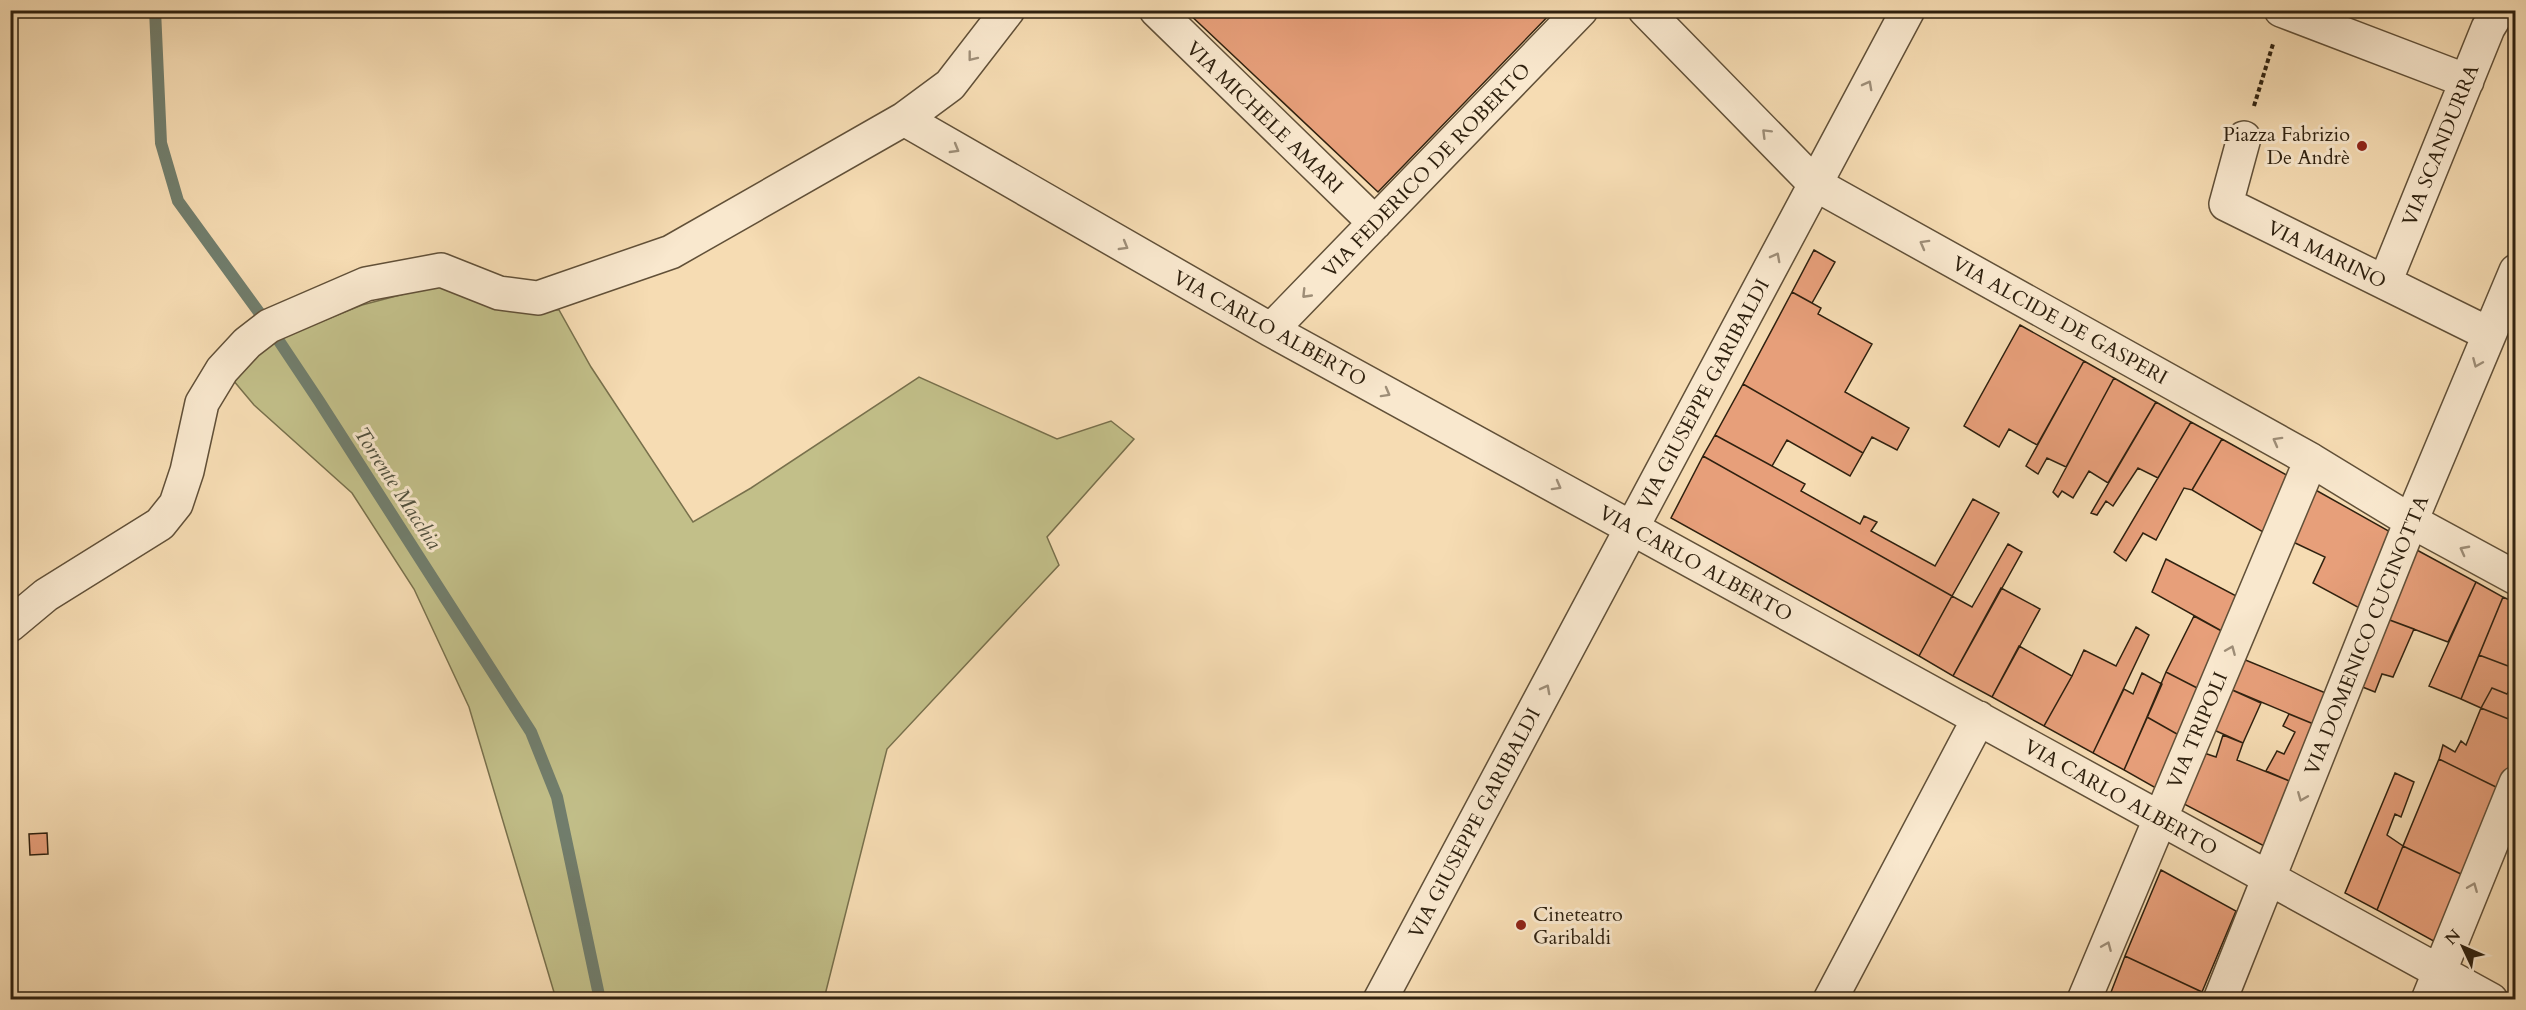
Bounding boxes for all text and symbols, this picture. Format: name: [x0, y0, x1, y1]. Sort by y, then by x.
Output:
street label: VIA MICHELE AMARI: [1180, 35, 1349, 200]
one-way arrow: [969, 50, 980, 61]
street label: VIA FEDERICO DE ROBERTO: [1316, 57, 1536, 284]
street label: VIA SCANDURRA: [2396, 60, 2486, 230]
one-way arrow: [1861, 81, 1872, 91]
place label: Piazza Fabrizio De Andrè: [2223, 121, 2350, 171]
one-way arrow: [1762, 130, 1773, 141]
marker: Piazza Fabrizio De Andrè: [2355, 139, 2369, 153]
one-way arrow: [949, 141, 959, 153]
street label: VIA MARINO: [2263, 214, 2391, 295]
one-way arrow: [1118, 238, 1128, 250]
one-way arrow: [1919, 240, 1930, 251]
street label: VIA ALCIDE DE GASPERI: [1947, 250, 2172, 391]
one-way arrow: [1769, 253, 1780, 263]
street label: VIA CARLO ALBERTO: [1168, 264, 1371, 393]
street label: VIA GIUSEPPE GARIBALDI: [1631, 274, 1776, 514]
one-way arrow: [1303, 286, 1314, 297]
one-way arrow: [2472, 357, 2484, 368]
one-way arrow: [1379, 386, 1390, 397]
water label: Torrente Macchia: [347, 421, 448, 555]
one-way arrow: [2273, 437, 2284, 449]
one-way arrow: [1550, 479, 1561, 490]
street label: VIA DOMENICO CUCINOTTA: [2298, 491, 2435, 779]
street label: VIA CARLO ALBERTO: [1594, 499, 1797, 628]
one-way arrow: [2460, 546, 2470, 557]
one-way arrow: [2224, 645, 2236, 656]
street label: VIA TRIPOLI: [2161, 668, 2234, 793]
one-way arrow: [1539, 684, 1550, 695]
street label: VIA GIUSEPPE GARIBALDI: [1402, 703, 1547, 943]
street label: VIA CARLO ALBERTO: [2019, 733, 2222, 862]
one-way arrow: [2296, 792, 2309, 802]
one-way arrow: [2466, 882, 2479, 893]
place label: Cineteatro Garibaldi: [1533, 901, 1623, 951]
north arrow: [2433, 917, 2493, 977]
marker: Cineteatro Garibaldi: [1514, 918, 1528, 932]
text: N: [2440, 925, 2466, 950]
one-way arrow: [2100, 941, 2112, 952]

